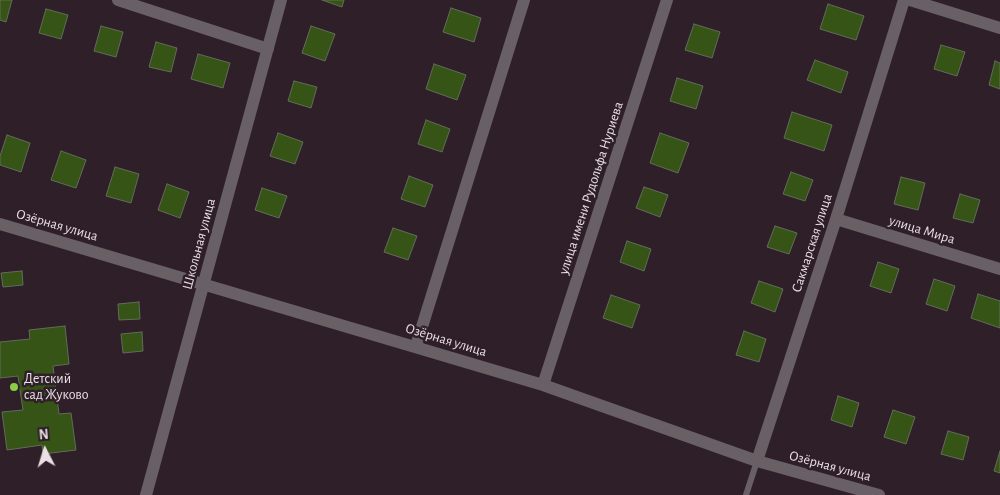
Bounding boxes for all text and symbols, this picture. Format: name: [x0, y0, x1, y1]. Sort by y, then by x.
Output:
street label: улица имени Рудольфа Нуриева: [555, 100, 627, 276]
street label: Сакмарская улица: [788, 192, 836, 294]
street label: Школьная улица: [179, 196, 219, 292]
street label: Озёрная улица: [14, 205, 100, 245]
street label: улица Мира: [887, 212, 957, 248]
street label: Озёрная улица: [403, 320, 489, 360]
place label: Детский сад Жуково: [24, 371, 89, 404]
marker: Детский сад Жуково: [8, 381, 20, 393]
north arrow: [20, 425, 70, 475]
text: N: [38, 428, 49, 442]
street label: Озёрная улица: [787, 447, 873, 485]

